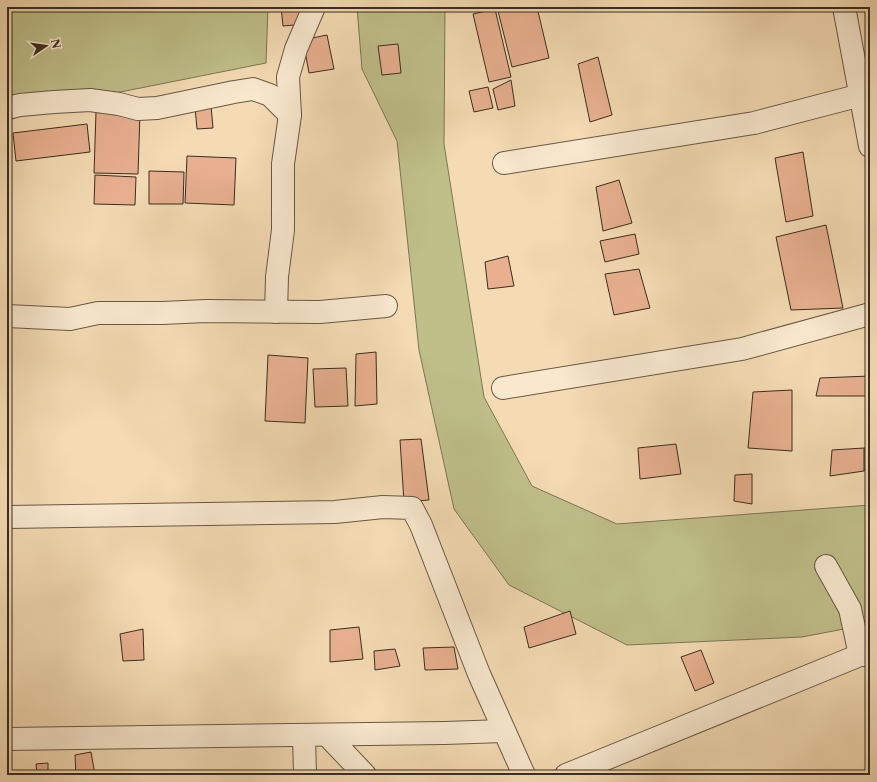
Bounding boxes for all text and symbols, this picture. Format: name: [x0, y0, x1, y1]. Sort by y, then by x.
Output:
north arrow: [26, 26, 66, 66]
text: N: [48, 38, 64, 50]

